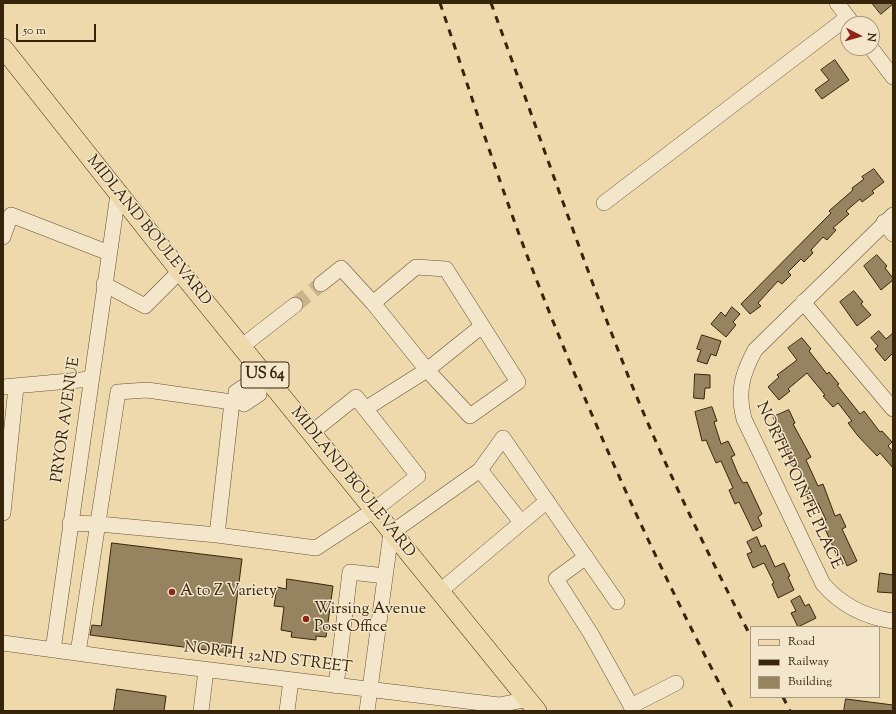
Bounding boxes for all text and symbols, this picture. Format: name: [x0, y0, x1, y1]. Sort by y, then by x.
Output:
scale bar: [18, 16, 98, 42]
north arrow: [840, 16, 880, 56]
text: 50 m: [23, 22, 46, 40]
text: N: [863, 32, 879, 42]
street label: MIDLAND BOULEVARD: [81, 152, 215, 310]
street label: PRYOR AVENUE: [49, 356, 85, 484]
road number: US 64: [241, 362, 289, 388]
street label: NORTH POINTE PLACE: [751, 399, 845, 573]
street label: MIDLAND BOULEVARD: [285, 404, 419, 562]
place label: A to Z Variety: [180, 582, 277, 602]
marker: A to Z Variety: [167, 587, 177, 597]
place label: Wirsing Avenue Post Office: [314, 600, 426, 638]
marker: Wirsing Avenue Post Office: [301, 614, 311, 624]
legend: [750, 626, 880, 698]
text: Road: [788, 633, 815, 651]
street label: NORTH 32ND STREET: [183, 639, 353, 679]
text: Railway: [788, 653, 829, 671]
text: Building: [788, 673, 832, 691]

